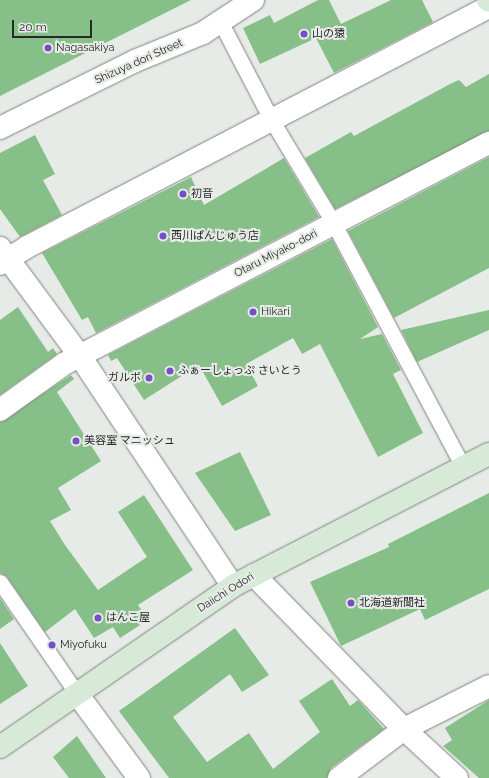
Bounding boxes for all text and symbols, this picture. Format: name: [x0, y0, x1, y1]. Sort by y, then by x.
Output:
scale bar: [14, 12, 94, 38]
text: 20 m: [19, 20, 47, 34]
place label: 山の猿: [312, 27, 345, 41]
marker: 山の猿: [299, 29, 309, 39]
street label: Shizuya dori Street: [93, 37, 185, 87]
place label: Nagasakiya: [56, 41, 115, 55]
marker: Nagasakiya: [43, 43, 53, 53]
place label: 初音: [191, 187, 213, 201]
marker: 初音: [178, 189, 188, 199]
street label: Otaru Miyako-dori: [232, 227, 320, 281]
place label: 西川ぱんじゅう店: [171, 229, 259, 243]
marker: 西川ぱんじゅう店: [158, 231, 168, 241]
place label: Hikari: [261, 305, 290, 319]
marker: Hikari: [248, 307, 258, 317]
place label: ふぁーしょっぷ さいとう: [178, 364, 302, 378]
marker: ふぁーしょっぷ さいとう: [165, 366, 175, 376]
place label: ガルボ: [108, 371, 141, 385]
marker: ガルボ: [144, 373, 154, 383]
place label: 美容室 マニッシュ: [84, 434, 175, 448]
marker: 美容室 マニッシュ: [71, 436, 81, 446]
street label: Daiichi Odori: [195, 570, 257, 616]
place label: 北海道新聞社: [359, 596, 425, 610]
marker: 北海道新聞社: [346, 598, 356, 608]
place label: はんこ屋: [106, 611, 150, 625]
marker: はんこ屋: [93, 613, 103, 623]
place label: Miyofuku: [60, 638, 107, 652]
marker: Miyofuku: [47, 640, 57, 650]

